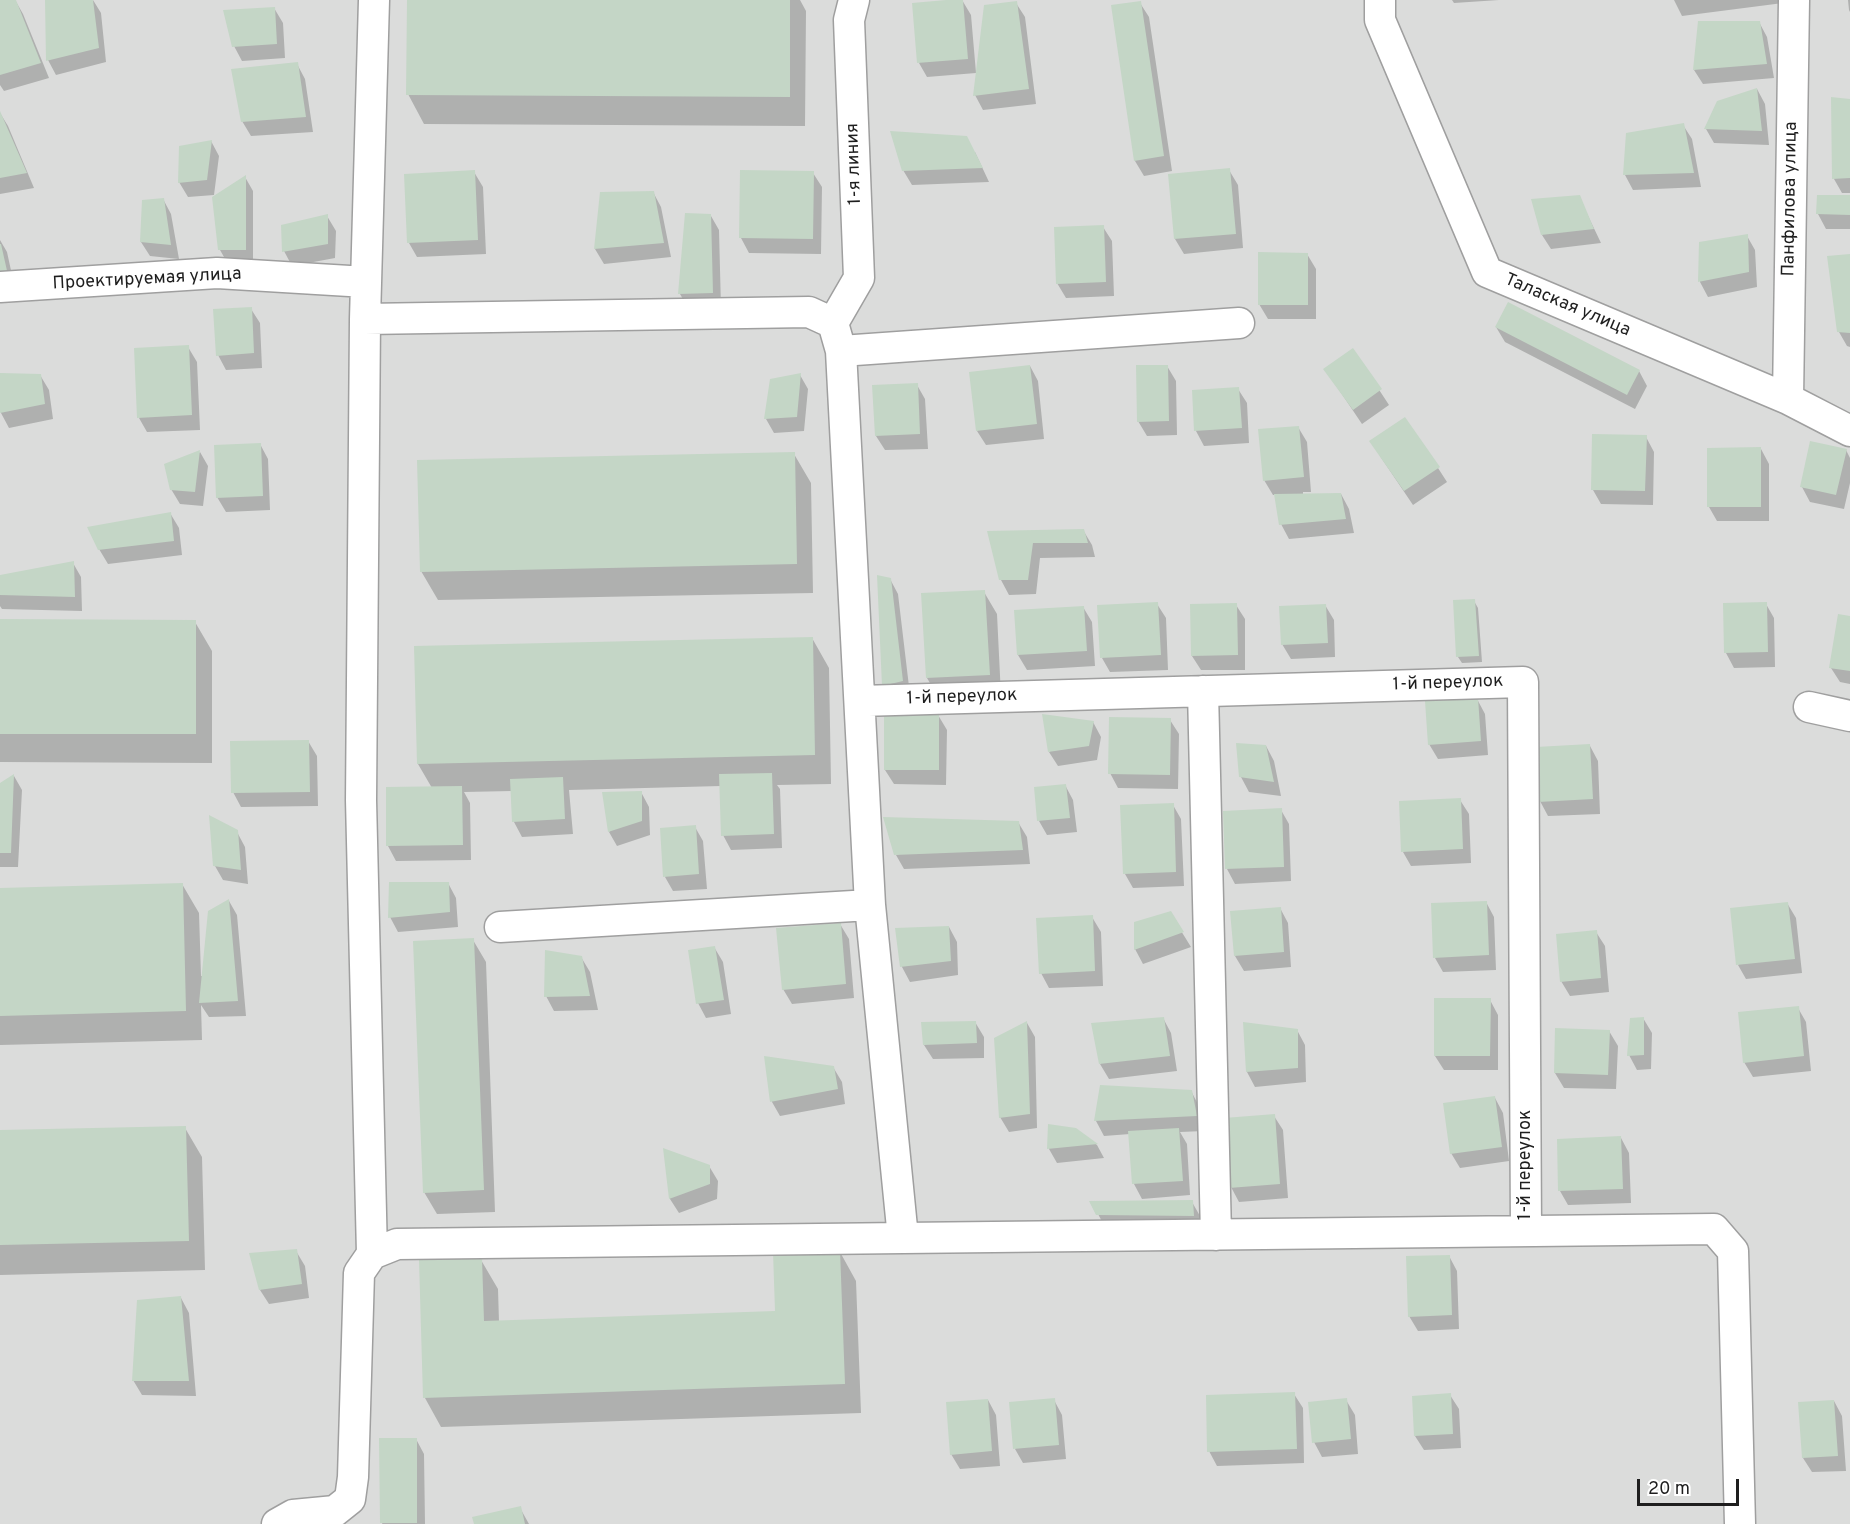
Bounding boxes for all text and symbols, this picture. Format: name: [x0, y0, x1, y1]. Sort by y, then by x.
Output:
street label: Панфилова улица: [1779, 121, 1803, 277]
street label: 1-я линия: [843, 123, 867, 205]
street label: Проектируемая улица: [52, 264, 242, 296]
street label: Талаская улица: [1501, 270, 1633, 342]
street label: 1-й переулок: [1392, 671, 1504, 697]
street label: 1-й переулок: [906, 685, 1018, 711]
street label: 1-й переулок: [1515, 1110, 1537, 1220]
scale bar: [1640, 1467, 1742, 1505]
text: 20 m: [1648, 1478, 1690, 1501]

